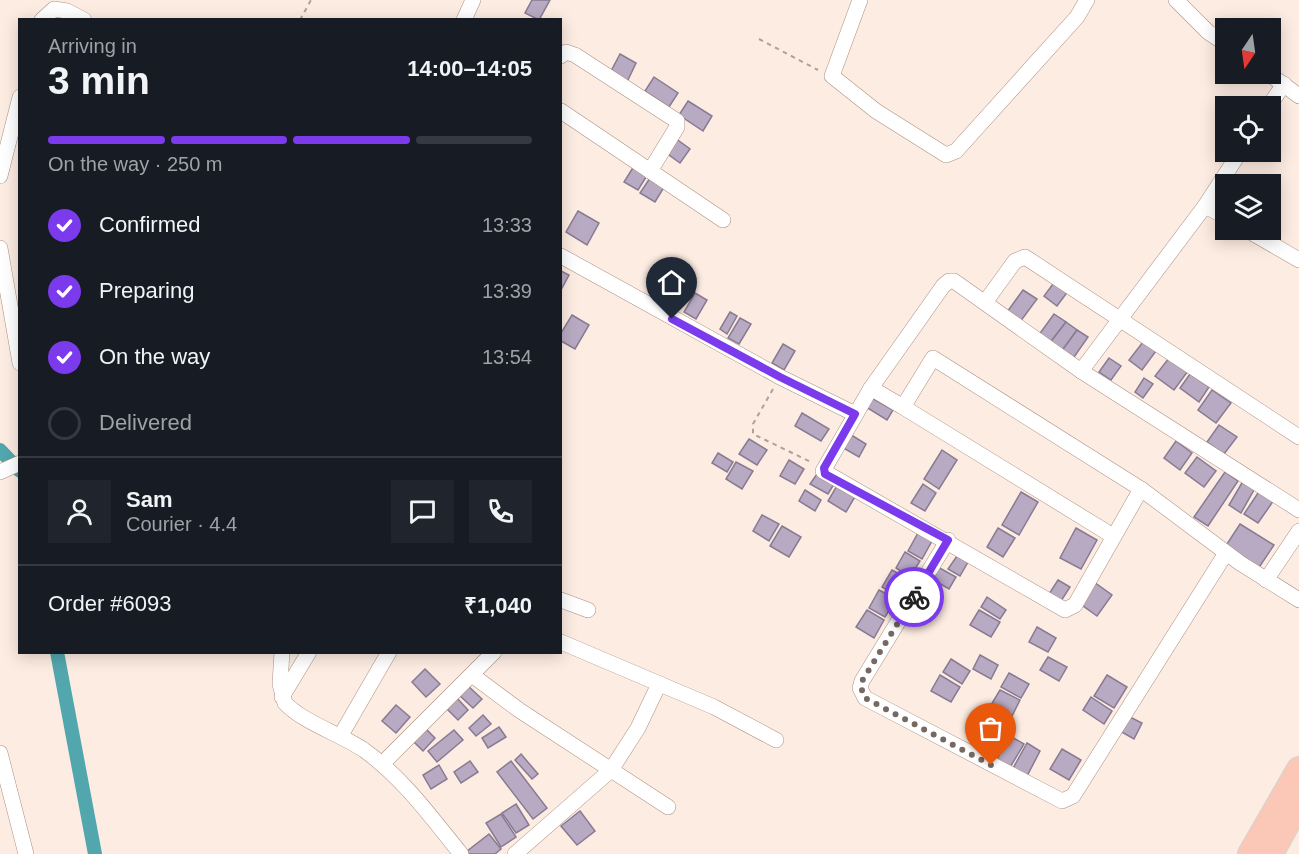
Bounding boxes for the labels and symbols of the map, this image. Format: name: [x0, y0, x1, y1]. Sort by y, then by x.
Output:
north arrow: [1215, 18, 1281, 84]
pin: [646, 257, 697, 319]
courier: [884, 567, 944, 627]
pin: [965, 703, 1016, 765]

